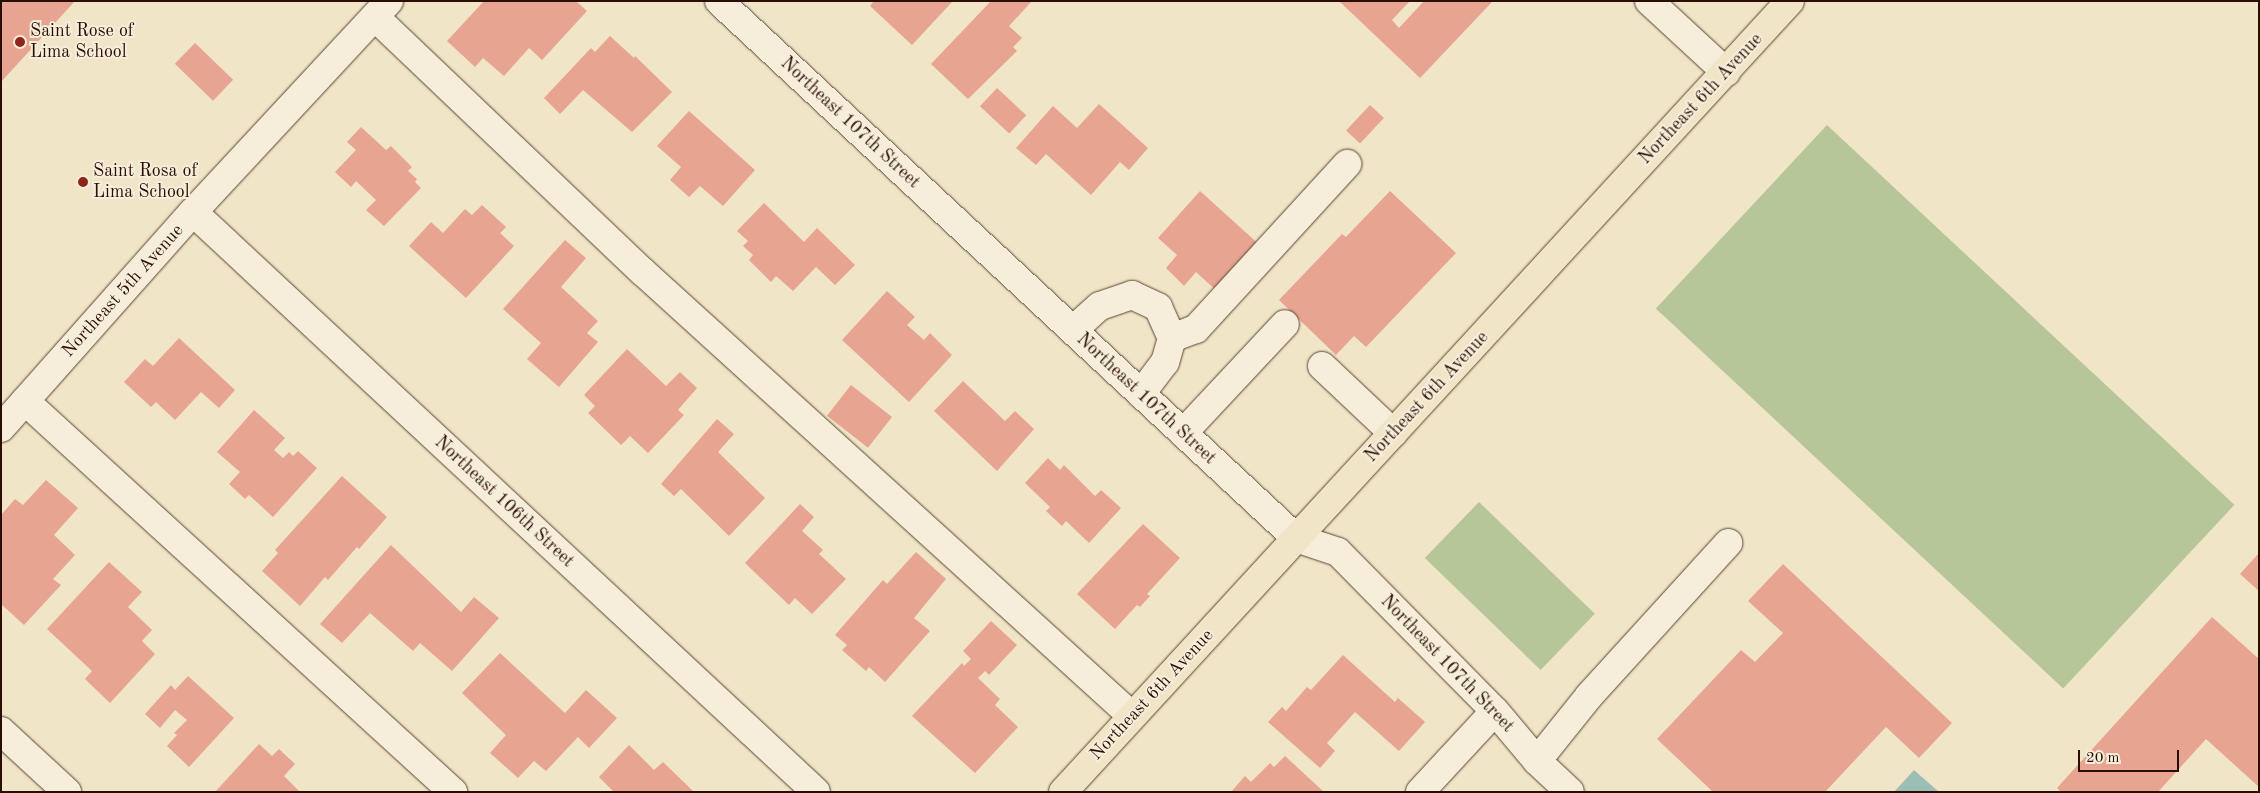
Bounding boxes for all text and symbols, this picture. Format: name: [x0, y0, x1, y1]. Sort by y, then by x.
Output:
place label: Saint Rose of Lima School: [30, 21, 134, 64]
street label: Northeast 6th Avenue: [1635, 29, 1767, 169]
marker: Saint Rose of Lima School: [14, 36, 26, 48]
street label: Northeast 107th Street: [776, 53, 924, 193]
place label: Saint Rosa of Lima School: [93, 161, 197, 203]
marker: Saint Rosa of Lima School: [77, 176, 89, 188]
street label: Northeast 5th Avenue: [58, 220, 188, 362]
street label: Northeast 6th Avenue: [1361, 327, 1493, 467]
street label: Northeast 107th Street: [1072, 329, 1220, 469]
street label: Northeast 106th Street: [430, 432, 578, 572]
street label: Northeast 107th Street: [1376, 591, 1518, 737]
street label: Northeast 6th Avenue: [1086, 625, 1218, 765]
scale bar: [2080, 740, 2181, 772]
text: 20 m: [2086, 751, 2120, 766]

